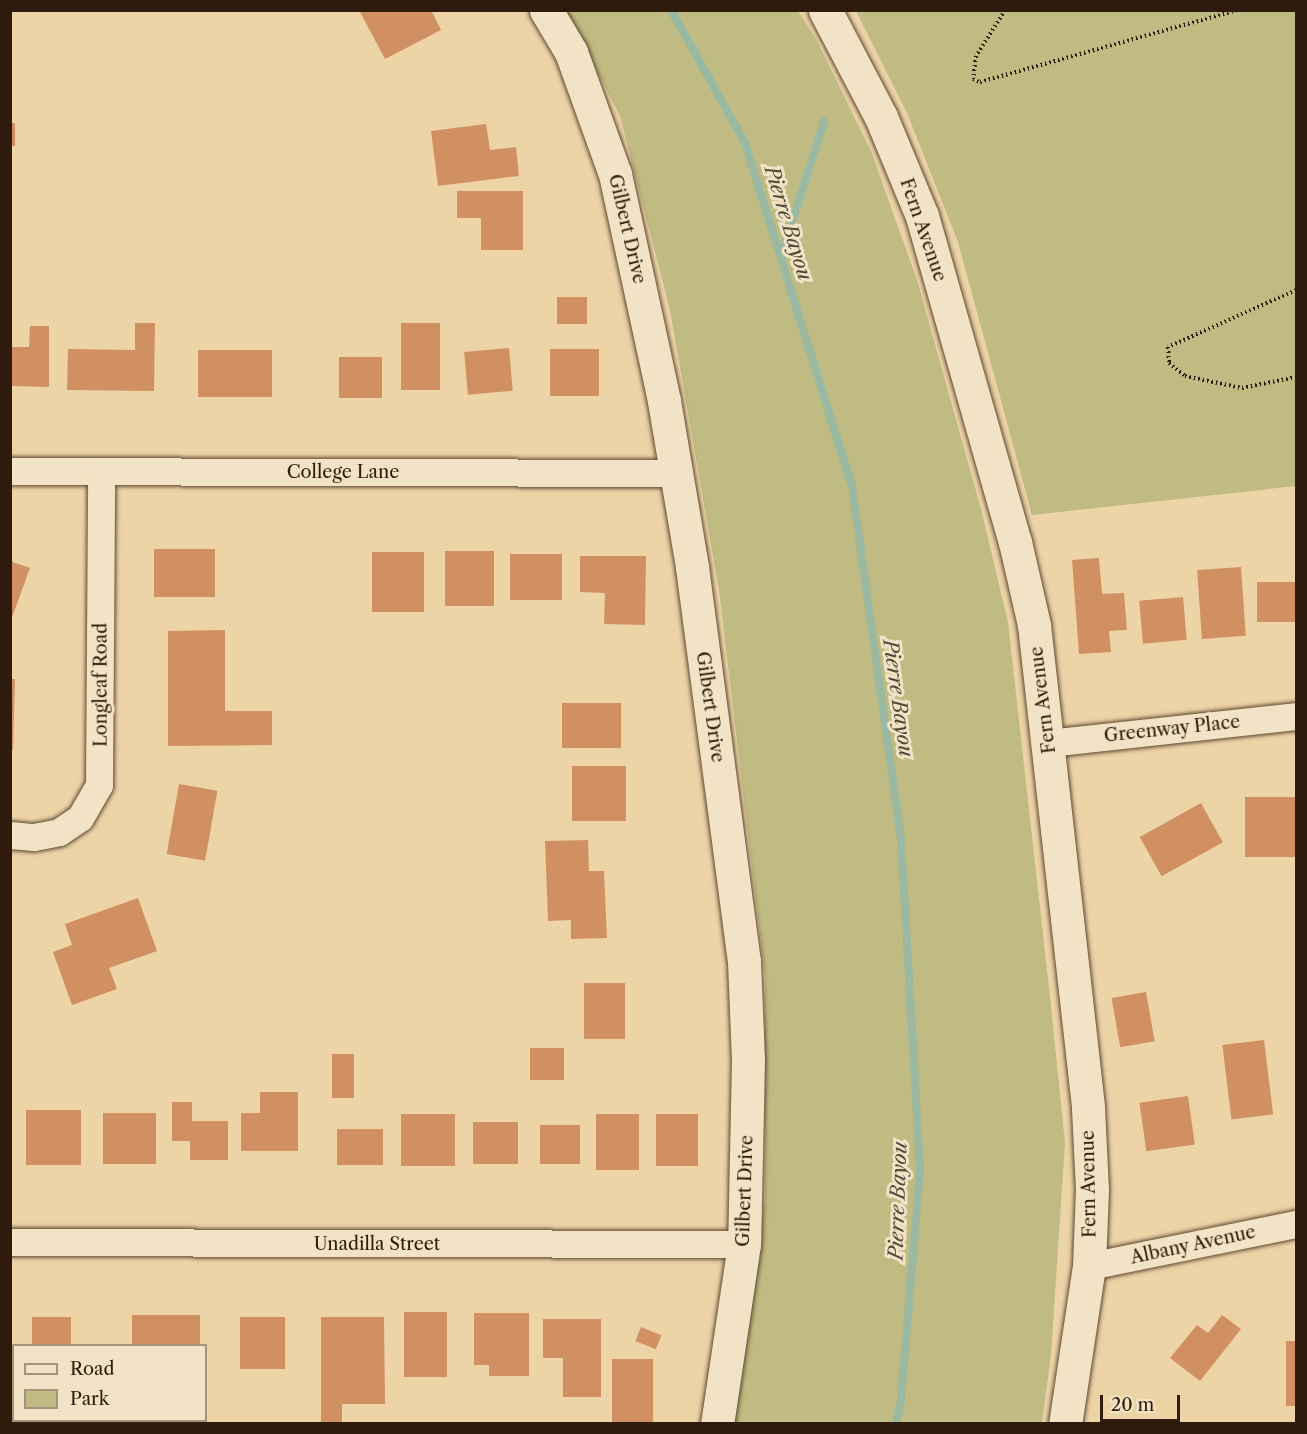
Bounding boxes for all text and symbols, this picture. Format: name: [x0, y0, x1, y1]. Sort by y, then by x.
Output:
water label: Pierre Bayou: [759, 163, 817, 283]
street label: Gilbert Drive: [604, 172, 650, 286]
street label: Fern Avenue: [895, 175, 951, 285]
street label: College Lane: [287, 461, 399, 483]
street label: Longleaf Road: [90, 623, 112, 747]
water label: Pierre Bayou: [878, 638, 918, 758]
street label: Fern Avenue: [1026, 645, 1060, 755]
street label: Gilbert Drive: [692, 650, 728, 764]
street label: Greenway Place: [1103, 711, 1241, 747]
street label: Fern Avenue: [1077, 1129, 1101, 1239]
street label: Gilbert Drive: [732, 1135, 758, 1247]
water label: Pierre Bayou: [884, 1142, 912, 1260]
street label: Albany Avenue: [1128, 1221, 1258, 1269]
street label: Unadilla Street: [314, 1233, 440, 1255]
legend: [12, 1344, 207, 1422]
text: Road: [70, 1358, 115, 1380]
scale bar: [1103, 1383, 1182, 1421]
text: Park: [70, 1388, 109, 1410]
text: 20 m: [1111, 1394, 1154, 1416]

